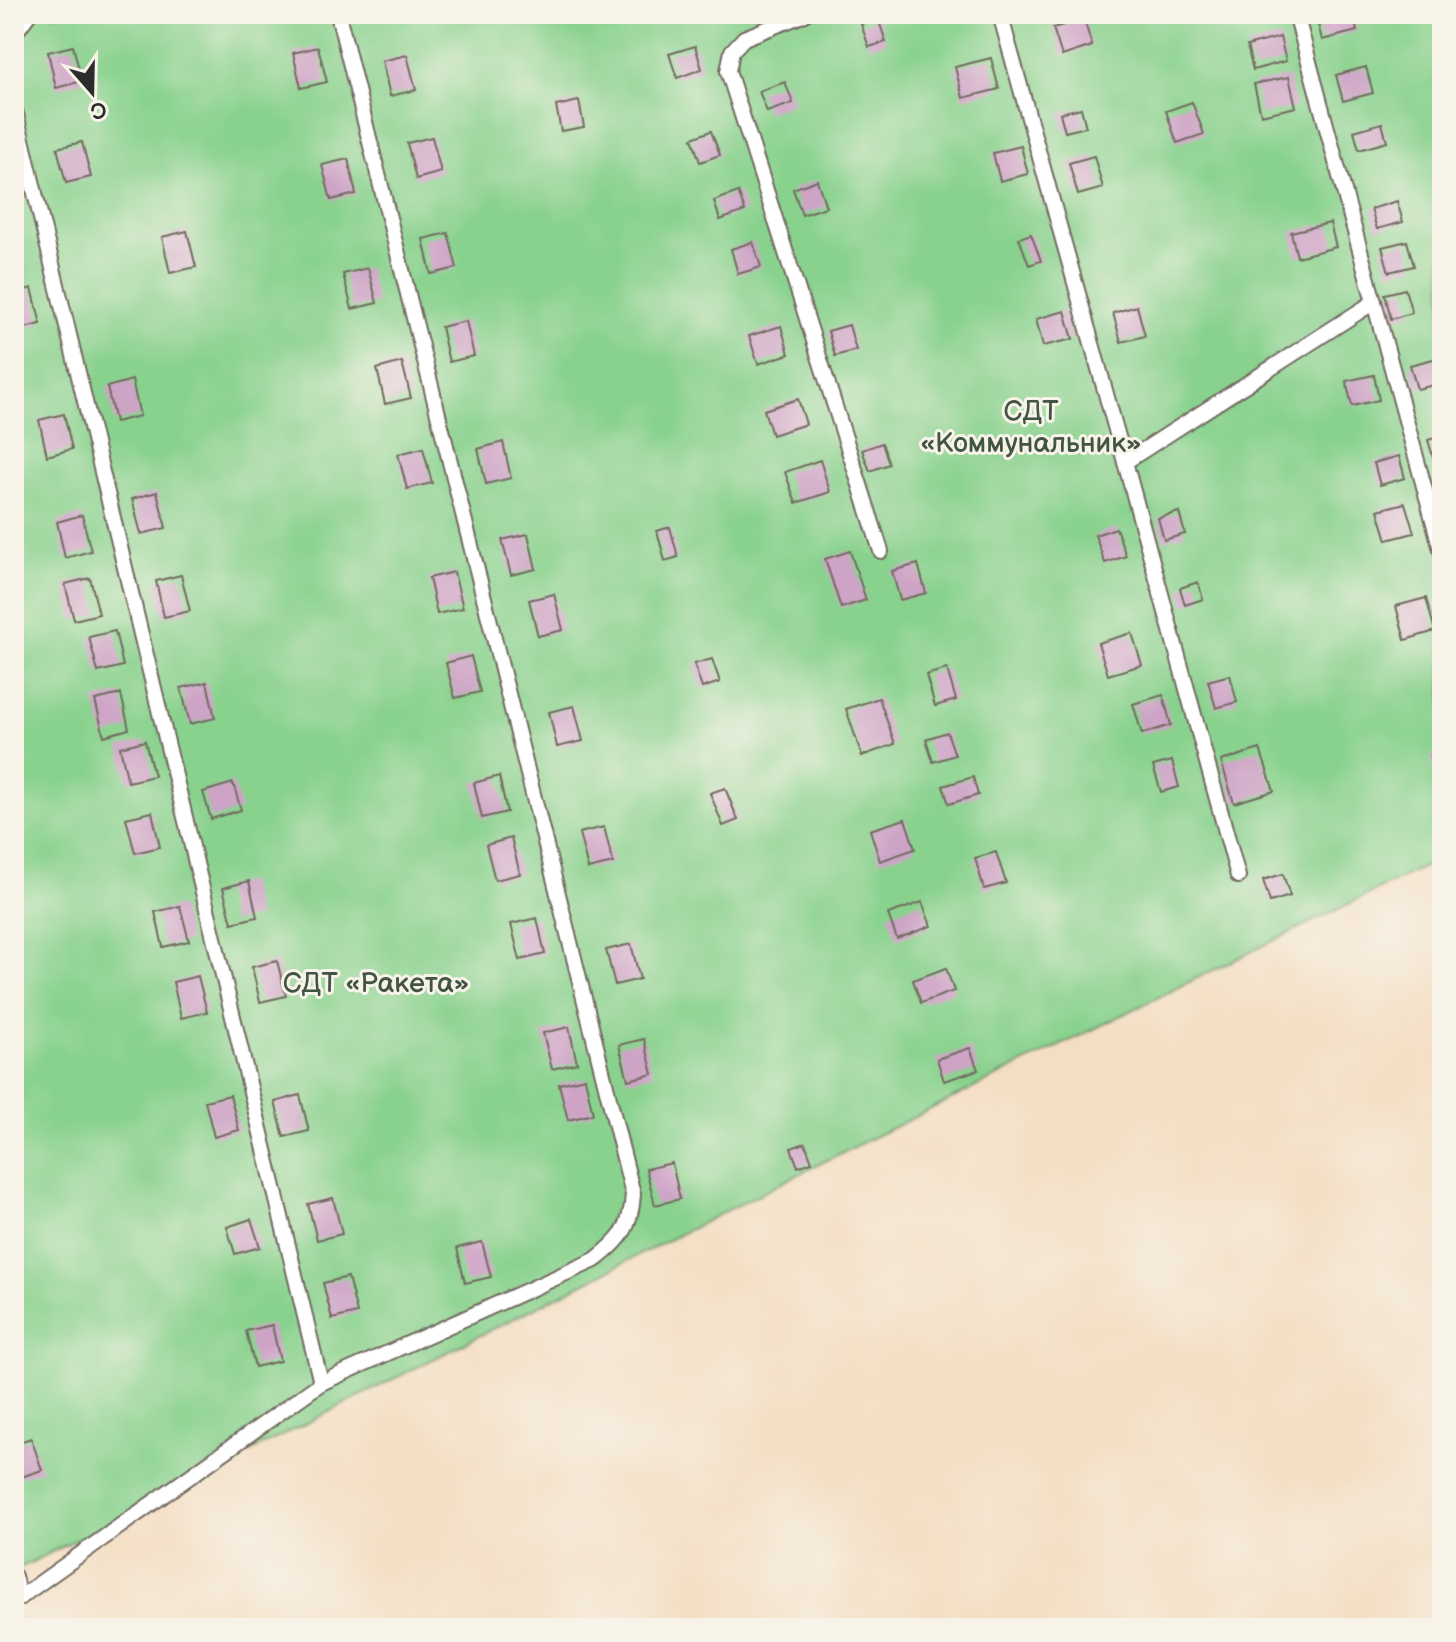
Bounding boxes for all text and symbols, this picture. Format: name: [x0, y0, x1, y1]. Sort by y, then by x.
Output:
north arrow: [52, 52, 132, 132]
text: С: [87, 94, 110, 125]
park label: СДТ «Коммунальник»: [920, 395, 1142, 460]
park label: СДТ «Ракета»: [283, 967, 469, 1000]

